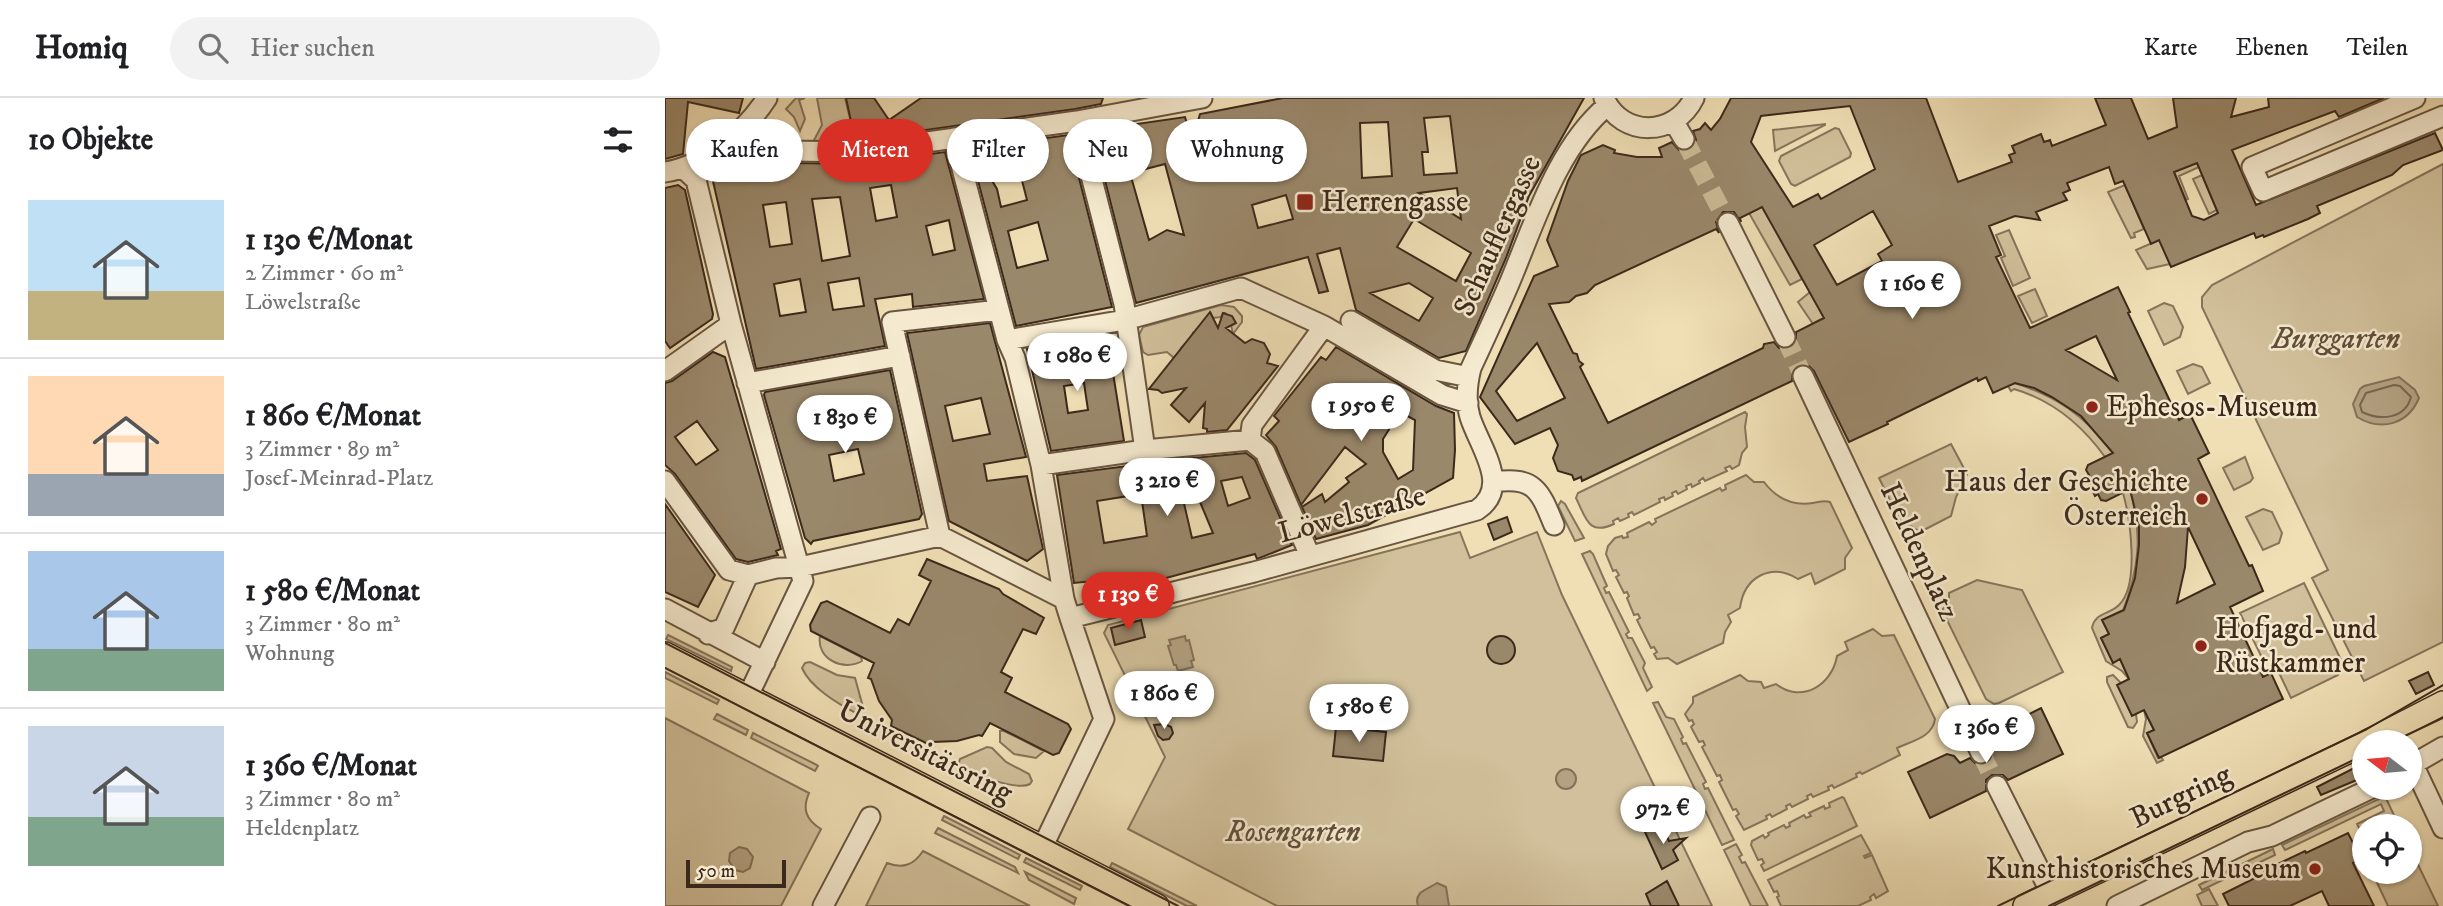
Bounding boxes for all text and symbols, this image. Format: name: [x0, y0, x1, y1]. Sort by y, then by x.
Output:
search box: [170, 17, 660, 80]
text: Homiq: [35, 28, 128, 69]
icon: search: [194, 29, 232, 67]
text: Hier suchen: [250, 32, 375, 65]
text: Karte: [2144, 33, 2197, 63]
text: Ebenen: [2235, 33, 2309, 63]
text: Teilen: [2347, 33, 2408, 63]
chip: Kaufen: [686, 119, 803, 182]
chip: Mieten: [817, 119, 933, 182]
chip: Filter: [947, 119, 1049, 182]
chip: Neu: [1063, 119, 1152, 182]
chip: Wohnung: [1166, 119, 1307, 182]
icon: filters: [599, 121, 637, 159]
text: 10 Objekte: [28, 122, 153, 159]
street label: Schauflergasse: [1446, 150, 1550, 322]
place label: Herrengasse: [1321, 184, 1468, 221]
marker: Herrengasse: [1295, 192, 1315, 212]
text: 1 130 €/Monat: [245, 222, 413, 259]
icon: home: [84, 228, 168, 312]
text: 2 Zimmer · 60 m²: [245, 259, 403, 288]
pin: 1 160 €: [1847, 262, 1977, 321]
text: 1 160 €: [1880, 269, 1944, 298]
text: Löwelstraße: [245, 288, 361, 317]
park label: Burggarten: [2271, 321, 2400, 358]
pin: 1 080 €: [1012, 334, 1142, 393]
text: 1 080 €: [1043, 341, 1111, 370]
pin: 1 950 €: [1296, 384, 1426, 443]
place label: Ephesos-Museum: [2106, 389, 2318, 426]
text: 1 950 €: [1327, 391, 1395, 420]
pin: 1 830 €: [780, 396, 910, 455]
text: 1 860 €/Monat: [245, 398, 421, 435]
marker: Ephesos-Museum: [2084, 399, 2100, 415]
text: 1 830 €: [813, 403, 877, 432]
icon: home: [84, 404, 168, 488]
text: 3 Zimmer · 89 m²: [245, 435, 399, 464]
pin: 3 210 €: [1102, 458, 1232, 518]
text: Josef-Meinrad-Platz: [245, 464, 433, 493]
place label: Haus der Geschichte Österreich: [1944, 464, 2188, 535]
text: 3 210 €: [1135, 466, 1199, 495]
street label: Heldenplatz: [1871, 477, 1967, 627]
street label: Löwelstraße: [1274, 478, 1430, 552]
marker: Haus der Geschichte Österreich: [2194, 491, 2210, 507]
text: 1 580 €/Monat: [245, 573, 420, 610]
pin: 1 130 €: [1063, 573, 1193, 632]
icon: home: [84, 579, 168, 663]
text: 1 130 €: [1097, 580, 1159, 609]
text: 3 Zimmer · 80 m²: [245, 610, 400, 639]
place label: Hofjagd- und Rüstkammer: [2215, 611, 2377, 682]
marker: Hofjagd- und Rüstkammer: [2193, 638, 2209, 654]
text: Wohnung: [245, 639, 334, 668]
pin: 1 860 €: [1099, 672, 1229, 731]
text: 1 860 €: [1130, 679, 1198, 708]
pin: 1 580 €: [1294, 684, 1424, 744]
street label: Universitätsring: [831, 692, 1019, 812]
text: 1 580 €: [1325, 692, 1393, 721]
pin: 1 360 €: [1921, 706, 2051, 765]
text: 1 360 €: [1954, 713, 2018, 742]
north arrow: [2352, 730, 2422, 800]
map controls: [2352, 730, 2422, 884]
text: 1 360 €/Monat: [245, 748, 417, 785]
icon: home: [84, 754, 168, 838]
street label: Burgring: [2124, 756, 2238, 837]
text: 3 Zimmer · 80 m²: [245, 785, 400, 814]
pin: 972 €: [1614, 786, 1712, 846]
text: 972 €: [1636, 794, 1690, 823]
text: Heldenplatz: [245, 814, 359, 843]
park label: Rosengarten: [1224, 814, 1361, 851]
button: locate: [2352, 814, 2422, 884]
place label: Kunsthistorisches Museum: [1986, 851, 2301, 888]
scale bar: [686, 857, 786, 889]
text: 50 m: [697, 860, 735, 883]
marker: Kunsthistorisches Museum: [2307, 861, 2323, 877]

